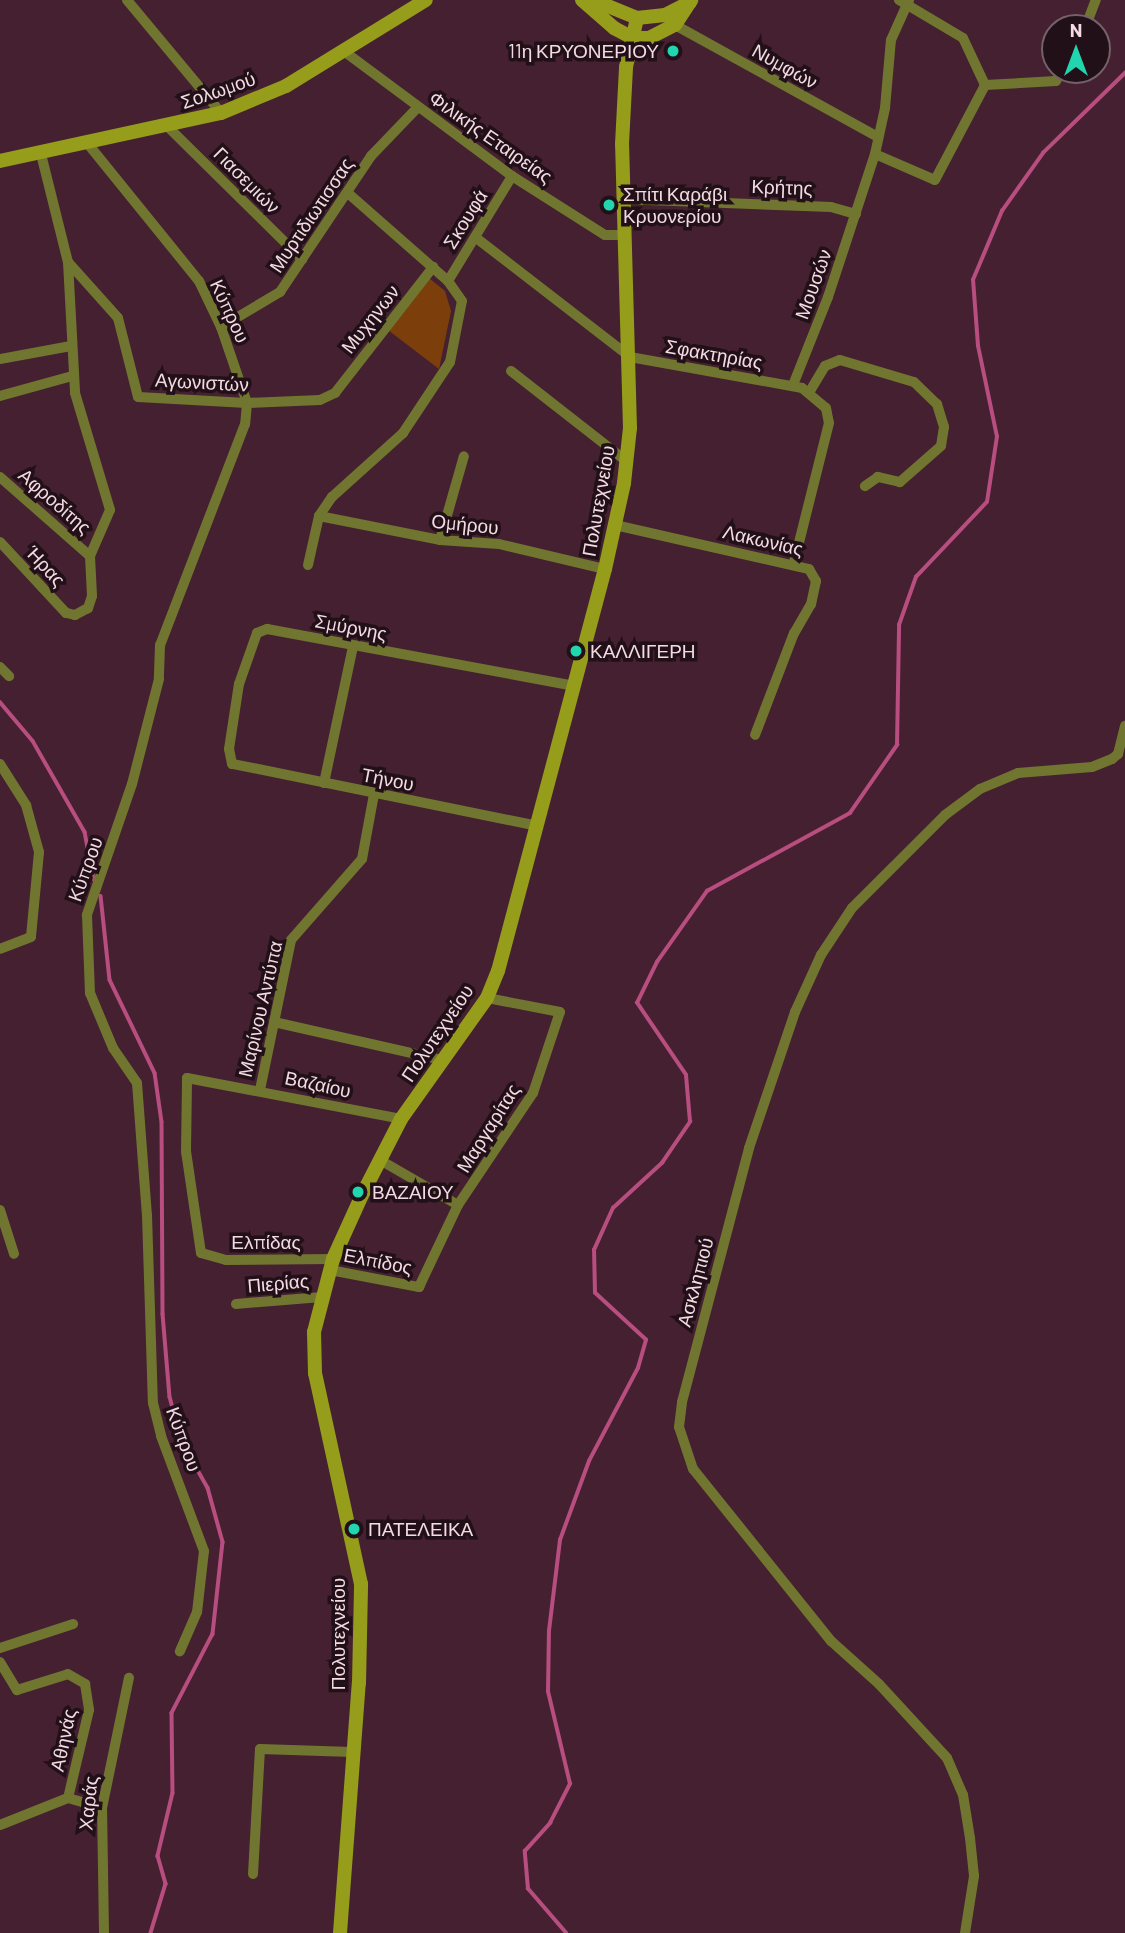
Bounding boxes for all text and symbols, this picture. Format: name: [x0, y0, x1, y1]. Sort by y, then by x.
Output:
north arrow: [1041, 14, 1111, 84]
text: N: [1070, 18, 1082, 41]
street label: Νυμφών: [748, 39, 822, 93]
place label: 11η ΚΡΥΟΝΕΡΙΟΥ: [508, 40, 659, 62]
marker: 11η ΚΡΥΟΝΕΡΙΟΥ: [665, 43, 681, 59]
street label: Σολωμού: [178, 67, 258, 113]
street label: Φιλικής Εταιρείας: [425, 86, 557, 188]
street label: Γιασεμιών: [209, 142, 285, 218]
street label: Μυρτιδιωτισσας: [264, 153, 358, 277]
street label: Κρήτης: [751, 175, 813, 199]
place label: Σπίτι Καράβι Κρυονερίου: [623, 183, 727, 227]
street label: Σκουφά: [438, 185, 492, 253]
marker: Σπίτι Καράβι Κρυονερίου: [601, 197, 617, 213]
street label: Μουσών: [790, 246, 836, 322]
street label: Κύπρου: [205, 276, 255, 346]
street label: Μυχηνων: [336, 280, 404, 358]
street label: Σφακτηρίας: [664, 334, 764, 374]
street label: Αγωνιστών: [155, 368, 249, 396]
street label: Πολυτεχνείου: [577, 444, 619, 558]
street label: Αφροδίτης: [14, 463, 96, 539]
street label: Ομήρου: [430, 509, 500, 539]
street label: Λακωνίας: [721, 520, 805, 560]
street label: Ήρας: [22, 541, 70, 591]
street label: Σμύρνης: [313, 609, 389, 645]
place label: ΚΑΛΛΙΓΕΡΗ: [590, 640, 696, 662]
marker: ΚΑΛΛΙΓΕΡΗ: [568, 643, 584, 659]
street label: Τήνου: [360, 763, 416, 795]
street label: Κύπρου: [63, 834, 107, 904]
street label: Μαρίνου Αντύπα: [233, 939, 287, 1079]
street label: Πολυτεχνείου: [396, 980, 478, 1086]
street label: Βαζαίου: [283, 1066, 353, 1102]
street label: Μαργαρίτας: [452, 1079, 524, 1177]
place label: ΒΑΖΑΙΟΥ: [372, 1181, 454, 1203]
marker: ΒΑΖΑΙΟΥ: [350, 1184, 366, 1200]
street label: Ελπίδας: [231, 1231, 301, 1253]
street label: Ασκληπιού: [672, 1235, 718, 1329]
street label: Ελπίδος: [342, 1243, 414, 1279]
street label: Πιερίας: [246, 1269, 310, 1297]
street label: Κύπρου: [162, 1404, 206, 1474]
place label: ΠΑΤΕΛΕΙΚΑ: [368, 1518, 473, 1540]
marker: ΠΑΤΕΛΕΙΚΑ: [346, 1521, 362, 1537]
street label: Πολυτεχνείου: [327, 1578, 349, 1690]
street label: Αθηνάς: [45, 1707, 81, 1773]
street label: Χαράς: [74, 1775, 102, 1831]

